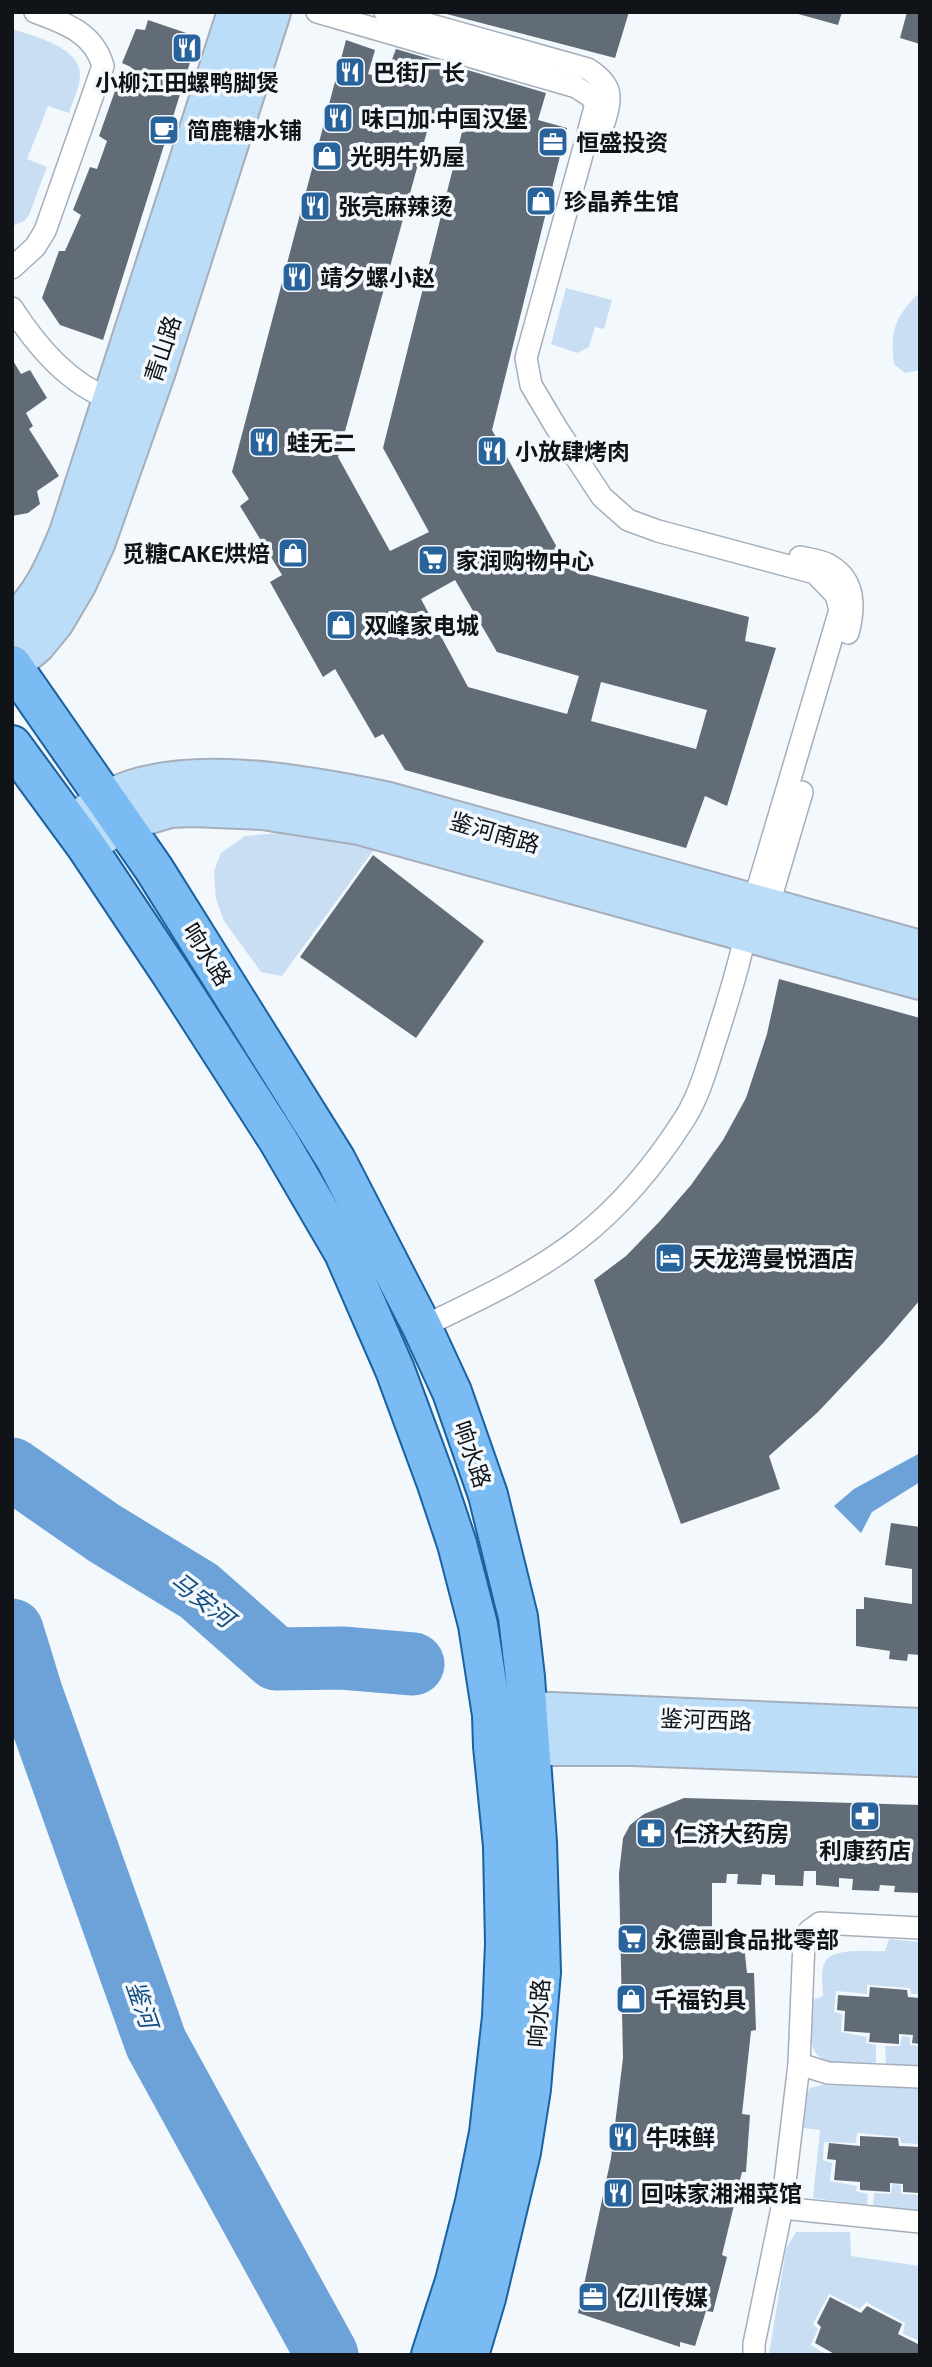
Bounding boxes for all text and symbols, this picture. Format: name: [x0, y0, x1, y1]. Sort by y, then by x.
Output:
restaurant icon: 小柳江田螺鸭脚煲: [170, 31, 204, 65]
restaurant icon: 巴街厂长: [333, 55, 367, 89]
place label: 巴街厂长: [373, 58, 465, 86]
place label: 小柳江田螺鸭脚煲: [95, 68, 279, 96]
restaurant icon: 味口加·中国汉堡: [321, 101, 355, 135]
place label: 味口加·中国汉堡: [361, 104, 528, 132]
cafe icon: 简鹿糖水铺: [147, 113, 181, 147]
place label: 简鹿糖水铺: [187, 116, 302, 144]
office icon: 恒盛投资: [536, 125, 570, 159]
place label: 恒盛投资: [576, 128, 668, 156]
shop icon: 光明牛奶屋: [310, 139, 344, 173]
place label: 光明牛奶屋: [350, 142, 465, 170]
shop icon: 珍晶养生馆: [524, 184, 558, 218]
place label: 珍晶养生馆: [564, 187, 679, 215]
restaurant icon: 张亮麻辣烫: [298, 189, 332, 223]
place label: 张亮麻辣烫: [338, 192, 453, 220]
restaurant icon: 靖夕螺小赵: [280, 260, 314, 294]
place label: 靖夕螺小赵: [320, 263, 435, 291]
street label: 青山路: [138, 312, 186, 386]
restaurant icon: 蛙无二: [247, 425, 281, 459]
place label: 蛙无二: [287, 428, 356, 456]
restaurant icon: 小放肆烤肉: [475, 434, 509, 468]
place label: 小放肆烤肉: [515, 437, 630, 465]
shop icon: 觅糖CAKE烘焙: [276, 536, 310, 570]
place label: 觅糖CAKE烘焙: [122, 539, 270, 567]
supermarket icon: 家润购物中心: [416, 543, 450, 577]
place label: 家润购物中心: [456, 546, 594, 574]
shop icon: 双峰家电城: [324, 608, 358, 642]
place label: 双峰家电城: [364, 611, 479, 639]
street label: 鉴河南路: [447, 806, 543, 858]
street label: 响水路: [178, 917, 238, 991]
hotel icon: 天龙湾曼悦酒店: [653, 1241, 687, 1275]
place label: 天龙湾曼悦酒店: [693, 1244, 854, 1272]
street label: 响水路: [449, 1417, 497, 1491]
water label: 马安河: [166, 1565, 243, 1635]
street label: 鉴河西路: [660, 1703, 752, 1735]
pharmacy icon: 利康药店: [848, 1799, 882, 1833]
pharmacy icon: 仁济大药房: [634, 1816, 668, 1850]
place label: 仁济大药房: [674, 1819, 789, 1847]
place label: 利康药店: [819, 1836, 911, 1864]
supermarket icon: 永德副食品批零部: [615, 1922, 649, 1956]
place label: 永德副食品批零部: [655, 1925, 839, 1953]
water label: 鉴河: [121, 1977, 166, 2035]
street label: 响水路: [522, 1978, 554, 2048]
shop icon: 千福钓具: [614, 1982, 648, 2016]
place label: 千福钓具: [654, 1985, 746, 2013]
restaurant icon: 牛味鲜: [606, 2120, 640, 2154]
place label: 牛味鲜: [646, 2123, 715, 2151]
restaurant icon: 回味家湘湘菜馆: [601, 2176, 635, 2210]
place label: 回味家湘湘菜馆: [641, 2179, 802, 2207]
office icon: 亿川传媒: [576, 2280, 610, 2314]
place label: 亿川传媒: [616, 2283, 708, 2311]

